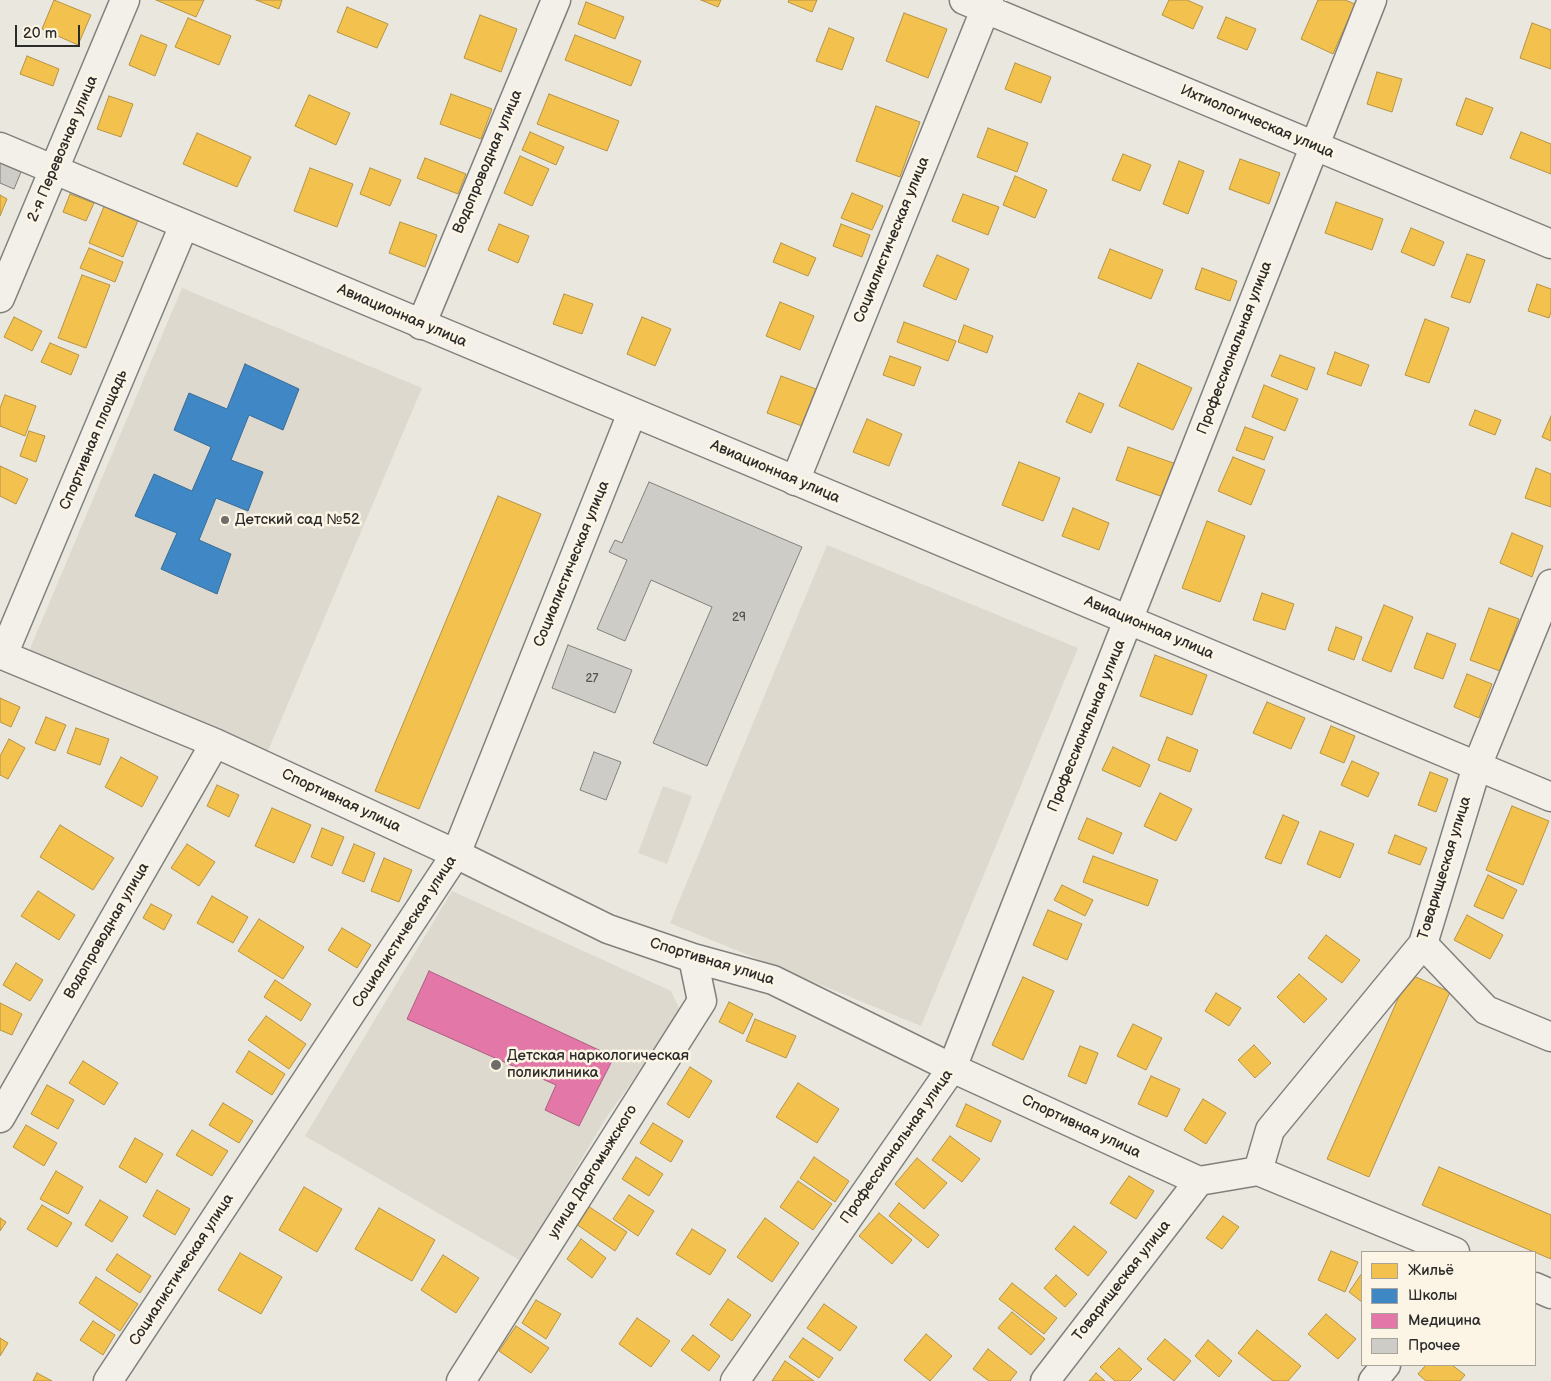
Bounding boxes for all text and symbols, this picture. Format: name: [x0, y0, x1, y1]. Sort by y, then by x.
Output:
scale bar: [18, 15, 82, 47]
text: 20 m: [23, 24, 57, 43]
street label: 2-я Перевозная улица: [24, 73, 102, 225]
street label: Ихтиологическая улица: [1177, 81, 1337, 163]
street label: Водопроводная улица: [450, 87, 526, 237]
street label: Социалистическая улица: [850, 154, 934, 326]
street label: Профессиональная улица: [1194, 259, 1276, 437]
street label: Авиационная улица: [335, 281, 469, 351]
street label: Спортивная площадь: [56, 367, 132, 513]
street label: Авиационная улица: [708, 437, 842, 507]
street label: Социалистическая улица: [530, 478, 614, 650]
place label: Детский сад №52: [235, 511, 360, 529]
marker: Детский сад №52: [219, 514, 231, 526]
street label: Авиационная улица: [1082, 593, 1216, 663]
house number: 29: [732, 611, 746, 625]
street label: Профессиональная улица: [1044, 637, 1130, 815]
house number: 27: [586, 672, 598, 686]
street label: Спортивная улица: [279, 766, 403, 836]
street label: Товарищеская улица: [1415, 794, 1475, 942]
street label: Социалистическая улица: [349, 853, 461, 1011]
street label: Водопроводная улица: [61, 860, 153, 1002]
street label: Спортивная улица: [648, 934, 776, 990]
place label: Детская наркологическая поликлиника: [507, 1047, 689, 1082]
marker: Детская наркологическая поликлиника: [489, 1058, 503, 1072]
street label: Профессиональная улица: [837, 1067, 957, 1227]
street label: Спортивная улица: [1019, 1092, 1143, 1162]
street label: улица Даргомыжского: [545, 1102, 641, 1242]
street label: Социалистическая улица: [126, 1191, 238, 1349]
street label: Товарищеская улица: [1069, 1217, 1175, 1345]
legend: [1361, 1251, 1536, 1366]
text: Жильё: [1408, 1261, 1454, 1280]
text: Школы: [1408, 1286, 1457, 1305]
text: Медицина: [1408, 1311, 1481, 1330]
text: Прочее: [1408, 1336, 1460, 1355]

